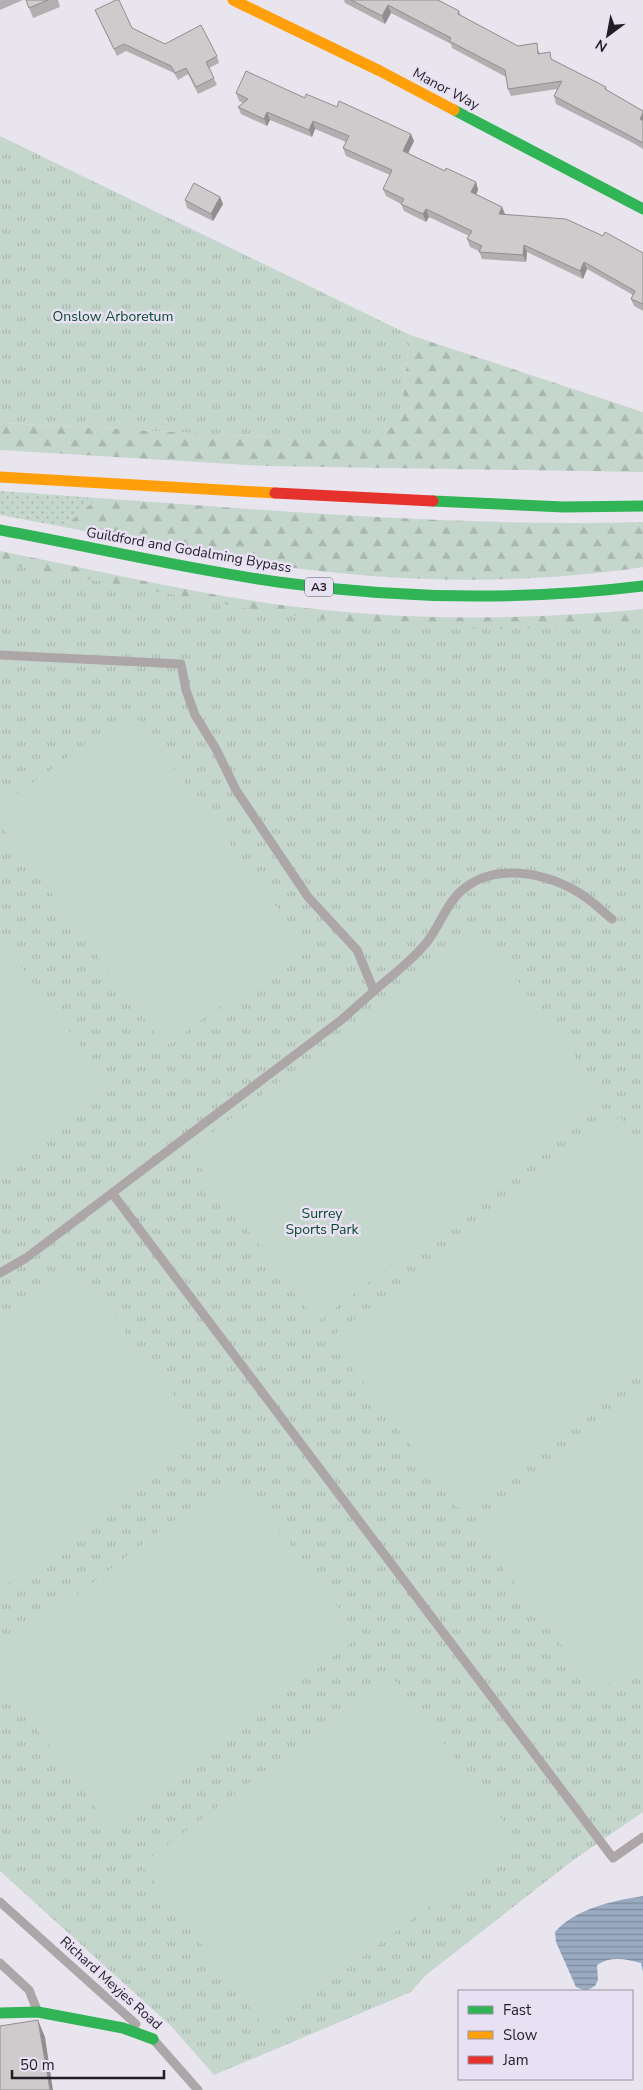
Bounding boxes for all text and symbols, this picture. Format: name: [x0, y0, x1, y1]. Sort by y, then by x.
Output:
north arrow: [583, 10, 633, 60]
text: N: [592, 35, 611, 56]
street label: Manor Way: [409, 63, 483, 115]
park label: Onslow Arboretum: [53, 307, 173, 326]
street label: Guildford and Godalming Bypass: [85, 523, 293, 577]
road number: A3: [305, 578, 333, 596]
park label: Surrey Sports Park: [285, 1204, 360, 1239]
street label: Richard Meyjes Road: [56, 1932, 166, 2034]
legend: [458, 1990, 633, 2080]
text: Fast: [503, 2000, 532, 2020]
text: Slow: [503, 2025, 538, 2045]
scale bar: [12, 2048, 165, 2080]
text: Jam: [502, 2050, 529, 2070]
text: 50 m: [20, 2055, 55, 2075]

